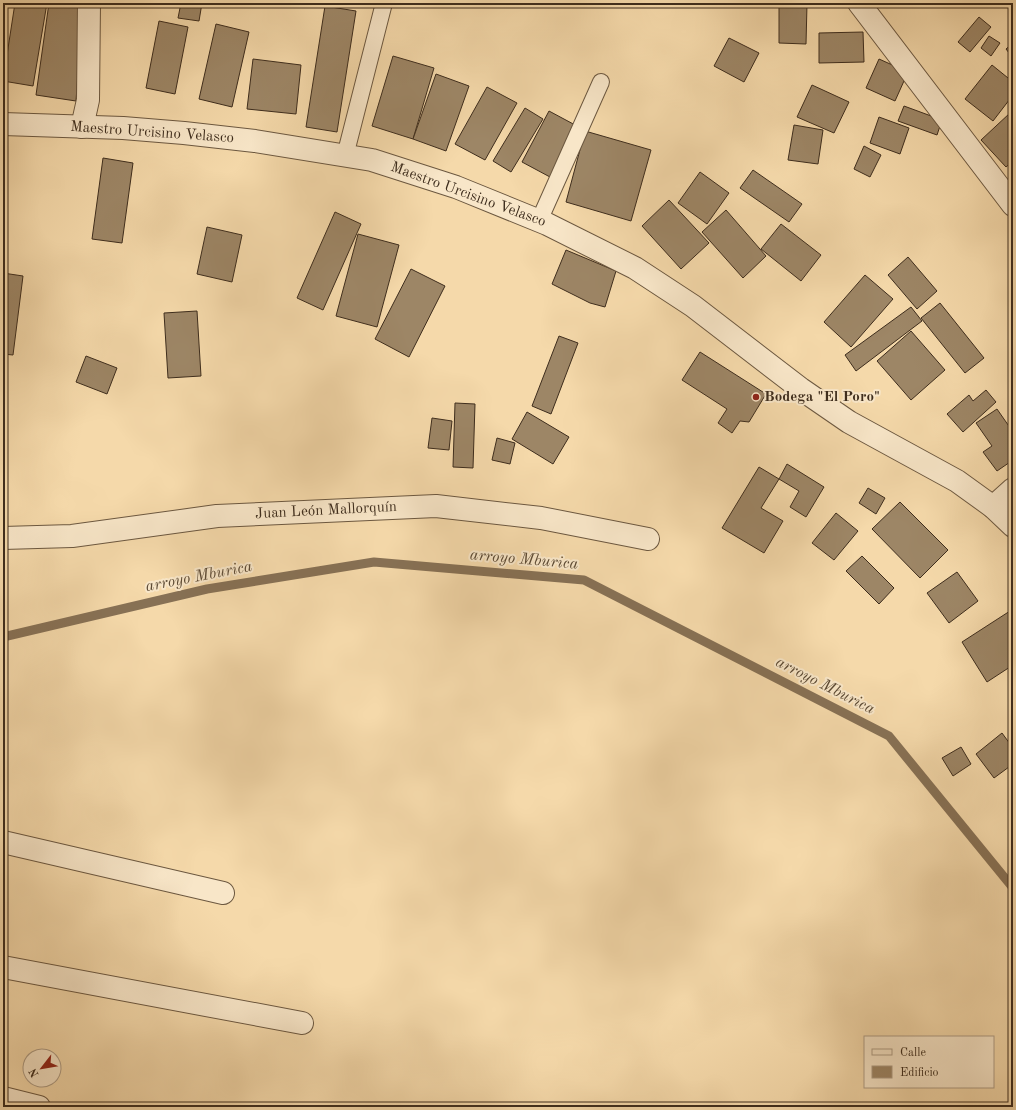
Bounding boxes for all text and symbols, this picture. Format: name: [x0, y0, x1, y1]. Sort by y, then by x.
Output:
street label: Maestro Urcisino Velasco: [70, 120, 234, 146]
street label: Maestro Urcisino Velasco: [388, 160, 548, 230]
place label: Bodega "El Poro": [764, 390, 880, 405]
marker: Bodega "El Poro": [751, 392, 761, 402]
street label: Juan León Mallorquín: [255, 500, 397, 522]
water label: arroyo Mburica: [469, 547, 579, 573]
water label: arroyo Mburica: [144, 559, 254, 595]
water label: arroyo Mburica: [773, 654, 877, 718]
legend: [864, 1036, 994, 1088]
text: Calle: [900, 1047, 926, 1059]
north arrow: [22, 1048, 62, 1088]
text: N: [28, 1065, 42, 1079]
text: Edificio: [900, 1067, 939, 1079]

